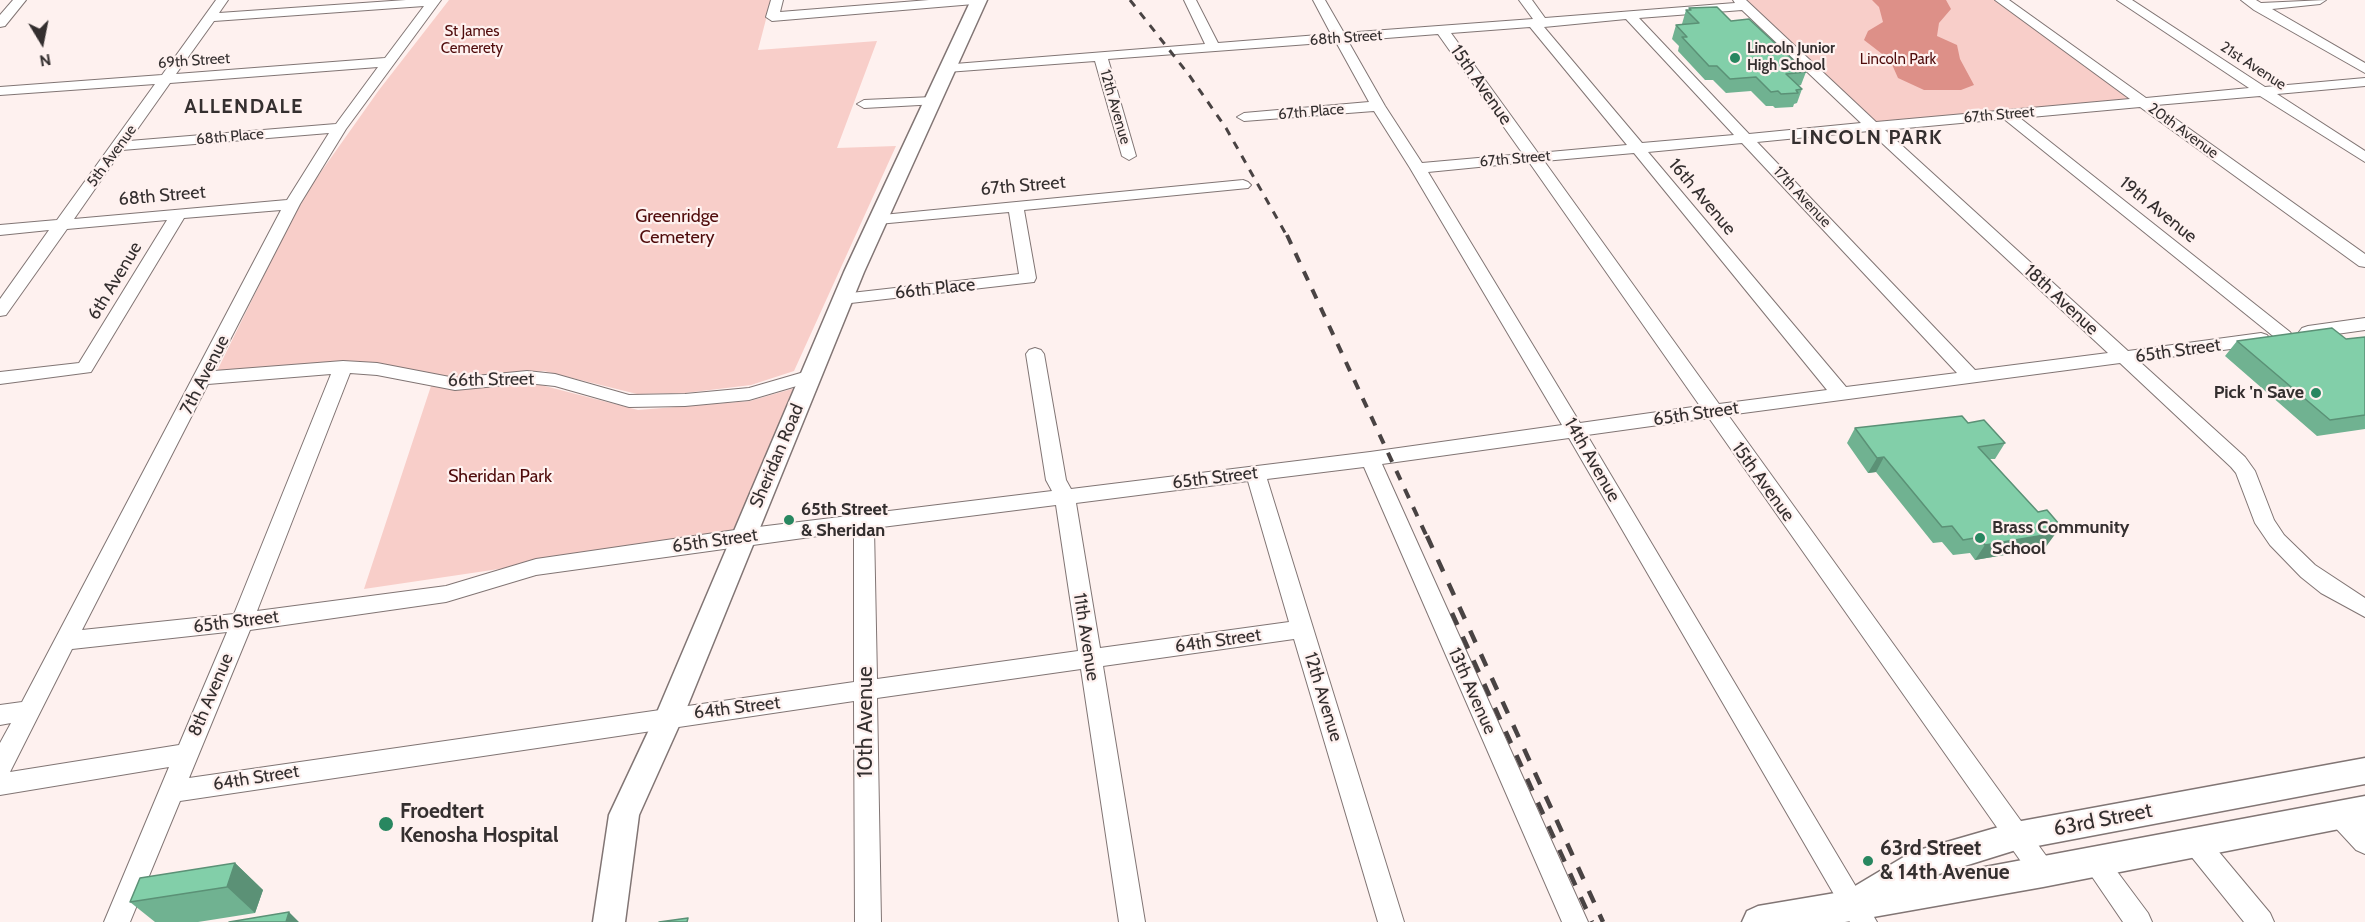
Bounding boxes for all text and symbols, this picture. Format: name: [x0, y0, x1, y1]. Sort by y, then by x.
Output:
north arrow: [12, 12, 72, 72]
park label: St James Cemerety: [441, 23, 503, 58]
street label: 68th Street: [1309, 26, 1383, 50]
street label: 21st Avenue: [2217, 38, 2289, 94]
place label: Lincoln Junior High School: [1747, 40, 1835, 75]
street label: 15th Avenue: [1446, 41, 1516, 129]
text: N: [38, 50, 52, 71]
street label: 69th Street: [157, 50, 231, 72]
marker: Lincoln Junior High School: [1728, 51, 1742, 65]
park label: Lincoln Park: [1860, 51, 1936, 69]
street label: 12th Avenue: [1096, 68, 1134, 146]
district label: ALLENDALE: [184, 95, 304, 119]
street label: 20th Avenue: [2144, 99, 2222, 163]
street label: 67th Place: [1277, 100, 1345, 124]
street label: 67th Street: [1963, 103, 2035, 127]
street label: 5th Avenue: [83, 121, 141, 191]
street label: 68th Place: [195, 125, 265, 149]
district label: LINCOLN PARK: [1791, 126, 1943, 150]
street label: 67th Street: [1479, 147, 1551, 171]
street label: 16th Avenue: [1664, 154, 1740, 240]
street label: 17th Avenue: [1769, 163, 1835, 231]
street label: 67th Street: [980, 172, 1066, 200]
street label: 19th Avenue: [2115, 172, 2201, 248]
street label: 68th Street: [118, 181, 206, 211]
park label: Greenridge Cemetery: [635, 206, 719, 248]
street label: 6th Avenue: [83, 238, 147, 324]
street label: 18th Avenue: [2019, 260, 2103, 340]
street label: 66th Place: [894, 274, 976, 304]
street label: 7th Avenue: [176, 332, 234, 418]
street label: 65th Street: [2134, 334, 2222, 368]
street label: 66th Street: [448, 368, 534, 392]
place label: Pick 'n Save: [2214, 382, 2304, 404]
marker: Pick 'n Save: [2309, 386, 2323, 400]
street label: 65th Street: [1652, 397, 1740, 431]
street label: Sheridan Road: [745, 401, 809, 511]
street label: 14th Avenue: [1559, 414, 1625, 506]
street label: 15th Avenue: [1727, 438, 1799, 526]
street label: 65th Street: [1171, 462, 1259, 494]
park label: Sheridan Park: [448, 466, 552, 488]
place label: 65th Street & Sheridan: [801, 499, 888, 542]
marker: 65th Street & Sheridan: [782, 513, 796, 527]
place label: Brass Community School: [1992, 517, 2130, 560]
street label: 65th Street: [671, 524, 759, 558]
marker: Brass Community School: [1973, 531, 1987, 545]
street label: 11th Avenue: [1068, 592, 1104, 682]
street label: 65th Street: [192, 606, 280, 638]
street label: 64th Street: [1174, 624, 1262, 658]
street label: 13th Avenue: [1443, 644, 1501, 738]
street label: 8th Avenue: [184, 650, 238, 740]
street label: 12th Avenue: [1299, 650, 1347, 744]
street label: 10th Avenue: [853, 666, 879, 778]
street label: 64th Street: [693, 692, 781, 724]
street label: 64th Street: [211, 761, 301, 795]
street label: 63rd Street: [2052, 798, 2154, 842]
place label: Froedtert Kenosha Hospital: [400, 799, 559, 849]
marker: Froedtert Kenosha Hospital: [377, 815, 395, 833]
place label: 63rd Street & 14th Avenue: [1880, 836, 2010, 886]
marker: 63rd Street & 14th Avenue: [1861, 854, 1875, 868]

